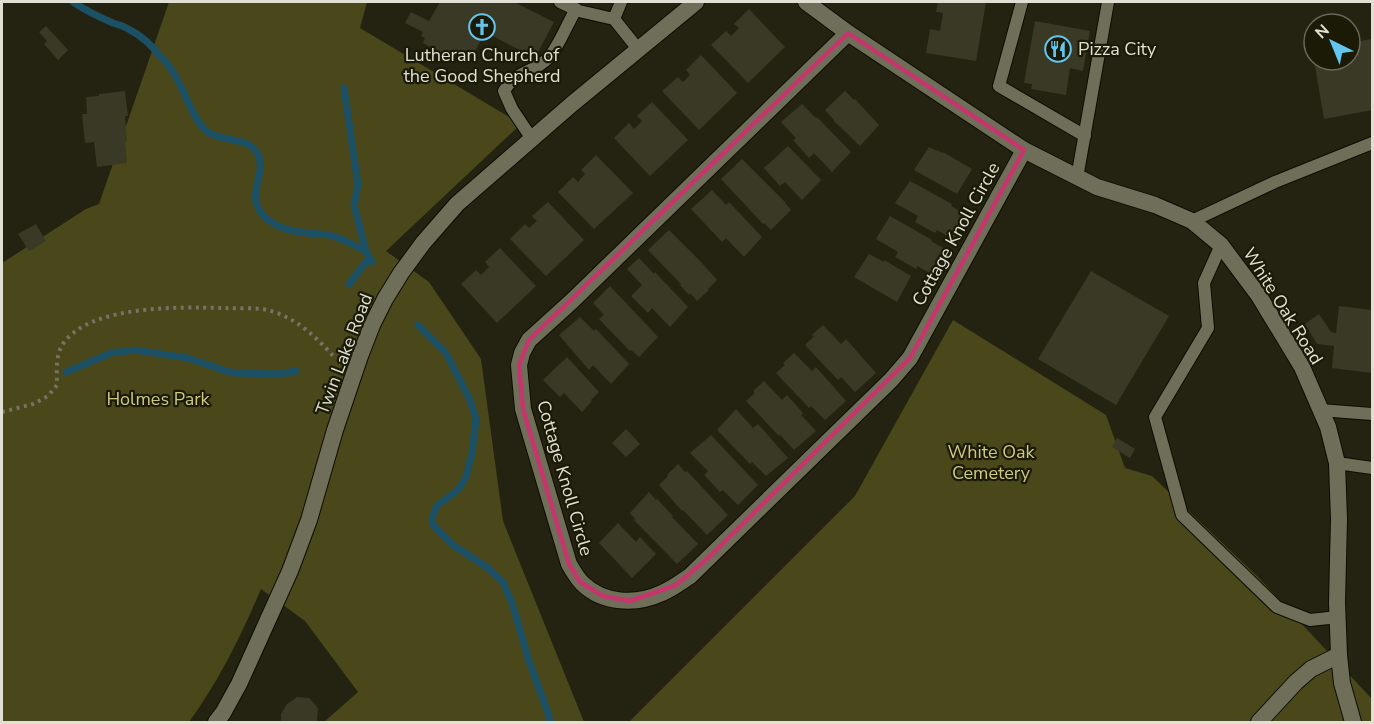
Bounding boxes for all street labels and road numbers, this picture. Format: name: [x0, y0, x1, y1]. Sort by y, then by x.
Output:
street label: Cottage Knoll Circle: [907, 158, 1005, 310]
street label: White Oak Road: [1237, 243, 1329, 369]
street label: Twin Lake Road: [310, 290, 378, 418]
street label: Cottage Knoll Circle: [531, 398, 599, 558]

